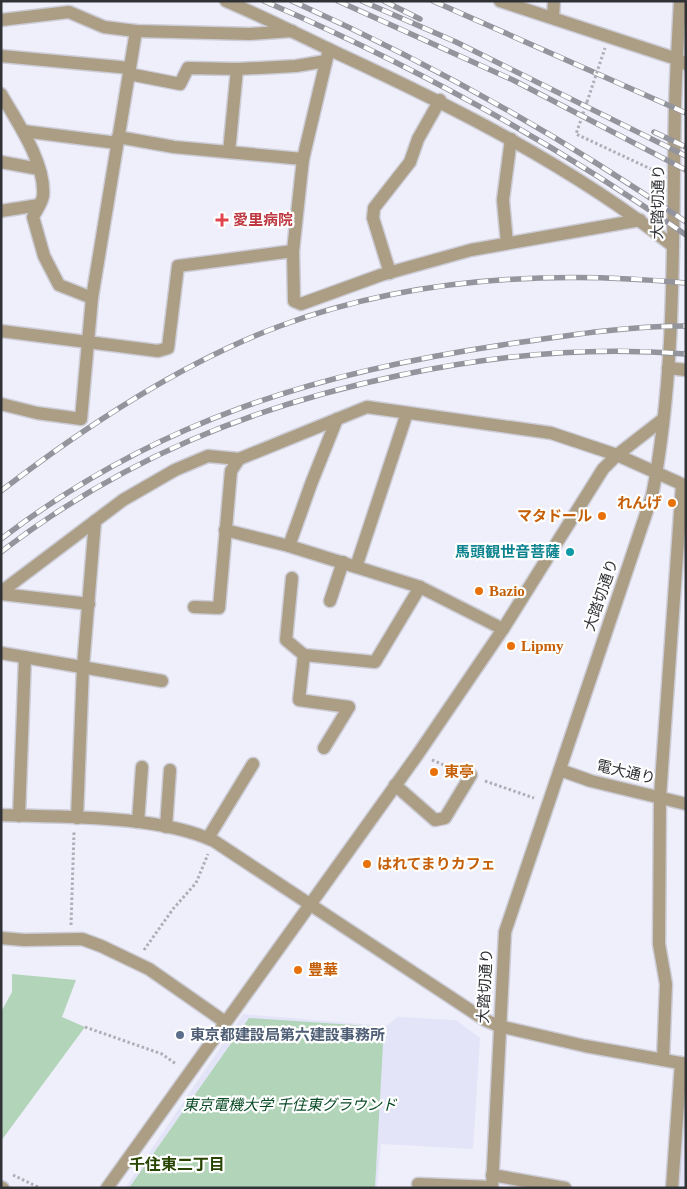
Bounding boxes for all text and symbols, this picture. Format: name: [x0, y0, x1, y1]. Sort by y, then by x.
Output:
street label: 大踏切通り: [649, 164, 667, 240]
place label: 愛里病院: [233, 212, 293, 228]
marker: 愛里病院: [215, 213, 229, 227]
place label: れんげ: [617, 495, 662, 511]
marker: れんげ: [666, 497, 678, 509]
place label: マタドール: [517, 508, 592, 524]
marker: マタドール: [596, 510, 608, 522]
place label: 馬頭観世音菩薩: [455, 544, 560, 560]
marker: 馬頭観世音菩薩: [564, 546, 576, 558]
street label: 大踏切通り: [581, 557, 621, 633]
place label: Bazio: [489, 583, 525, 599]
marker: Bazio: [473, 585, 485, 597]
place label: Lipmy: [521, 638, 564, 654]
marker: Lipmy: [505, 640, 517, 652]
street label: 電大通り: [595, 757, 657, 787]
place label: 東亭: [444, 764, 474, 780]
marker: 東亭: [428, 766, 440, 778]
place label: はれてまりカフェ: [377, 856, 496, 872]
marker: はれてまりカフェ: [361, 858, 373, 870]
street label: 大踏切通り: [475, 948, 495, 1024]
place label: 豊華: [308, 962, 338, 978]
marker: 豊華: [292, 964, 304, 976]
place label: 東京都建設局第六建設事務所: [190, 1027, 385, 1043]
marker: 東京都建設局第六建設事務所: [174, 1029, 186, 1041]
park label: 東京電機大学 千住東グラウンド: [183, 1097, 398, 1113]
district label: 千住東二丁目: [129, 1156, 225, 1173]

